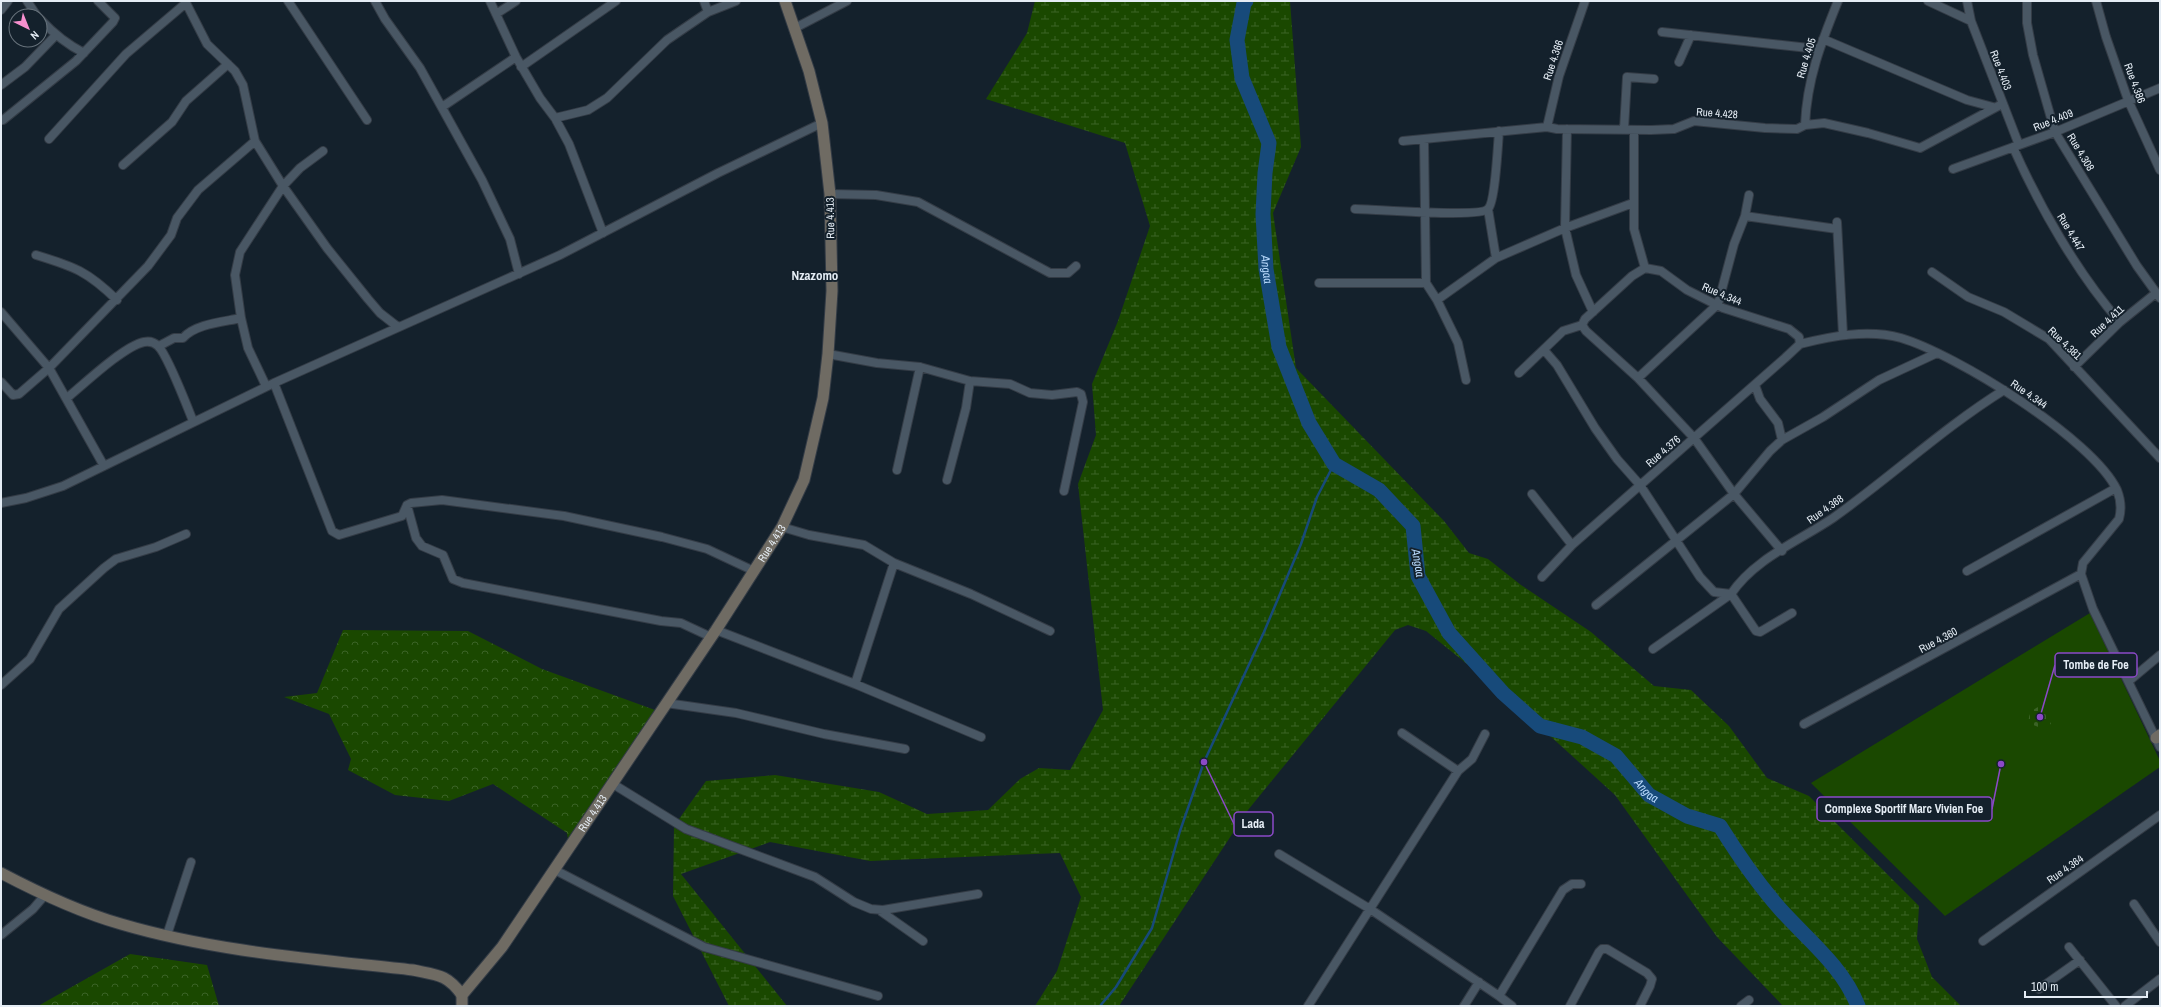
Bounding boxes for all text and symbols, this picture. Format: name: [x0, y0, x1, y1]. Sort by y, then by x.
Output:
north arrow: [8, 8, 48, 48]
text: N: [28, 28, 42, 43]
street label: Rue 4.405: [1793, 36, 1819, 80]
street label: Rue 4.366: [1540, 38, 1566, 82]
street label: Rue 4.403: [1987, 48, 2015, 92]
street label: Rue 4.386: [2121, 61, 2149, 105]
street label: Rue 4.428: [1696, 105, 1738, 121]
street label: Rue 4.409: [2031, 106, 2075, 134]
street label: Rue 4.308: [2064, 131, 2098, 173]
street label: Rue 4.413: [823, 197, 837, 239]
street label: Rue 4.447: [2054, 211, 2088, 253]
water label: Angaa: [1257, 254, 1276, 285]
district label: Nzazomo: [792, 267, 838, 284]
street label: Rue 4.344: [1700, 279, 1744, 309]
street label: Rue 4.411: [2087, 302, 2127, 340]
street label: Rue 4.381: [2045, 324, 2085, 362]
street label: Rue 4.344: [2008, 376, 2050, 412]
street label: Rue 4.376: [1643, 432, 1683, 470]
street label: Rue 4.368: [1804, 491, 1846, 527]
street label: Rue 4.413: [754, 522, 789, 565]
water label: Angaa: [1407, 547, 1428, 579]
street label: Rue 4.360: [1916, 624, 1960, 656]
callout: Tombe de Foe: [2055, 653, 2137, 677]
text: Tombe de Foe: [2063, 657, 2129, 673]
water label: Angaa: [1630, 775, 1662, 807]
street label: Rue 4.413: [575, 792, 610, 834]
callout: Complexe Sportif Marc Vivien Foe: [1817, 797, 1992, 821]
text: Complexe Sportif Marc Vivien Foe: [1825, 801, 1984, 817]
callout: Lada: [1234, 812, 1273, 836]
text: Lada: [1242, 816, 1265, 832]
street label: Rue 4.364: [2044, 851, 2086, 887]
scale bar: [2025, 973, 2147, 999]
text: 100 m: [2031, 979, 2058, 995]

